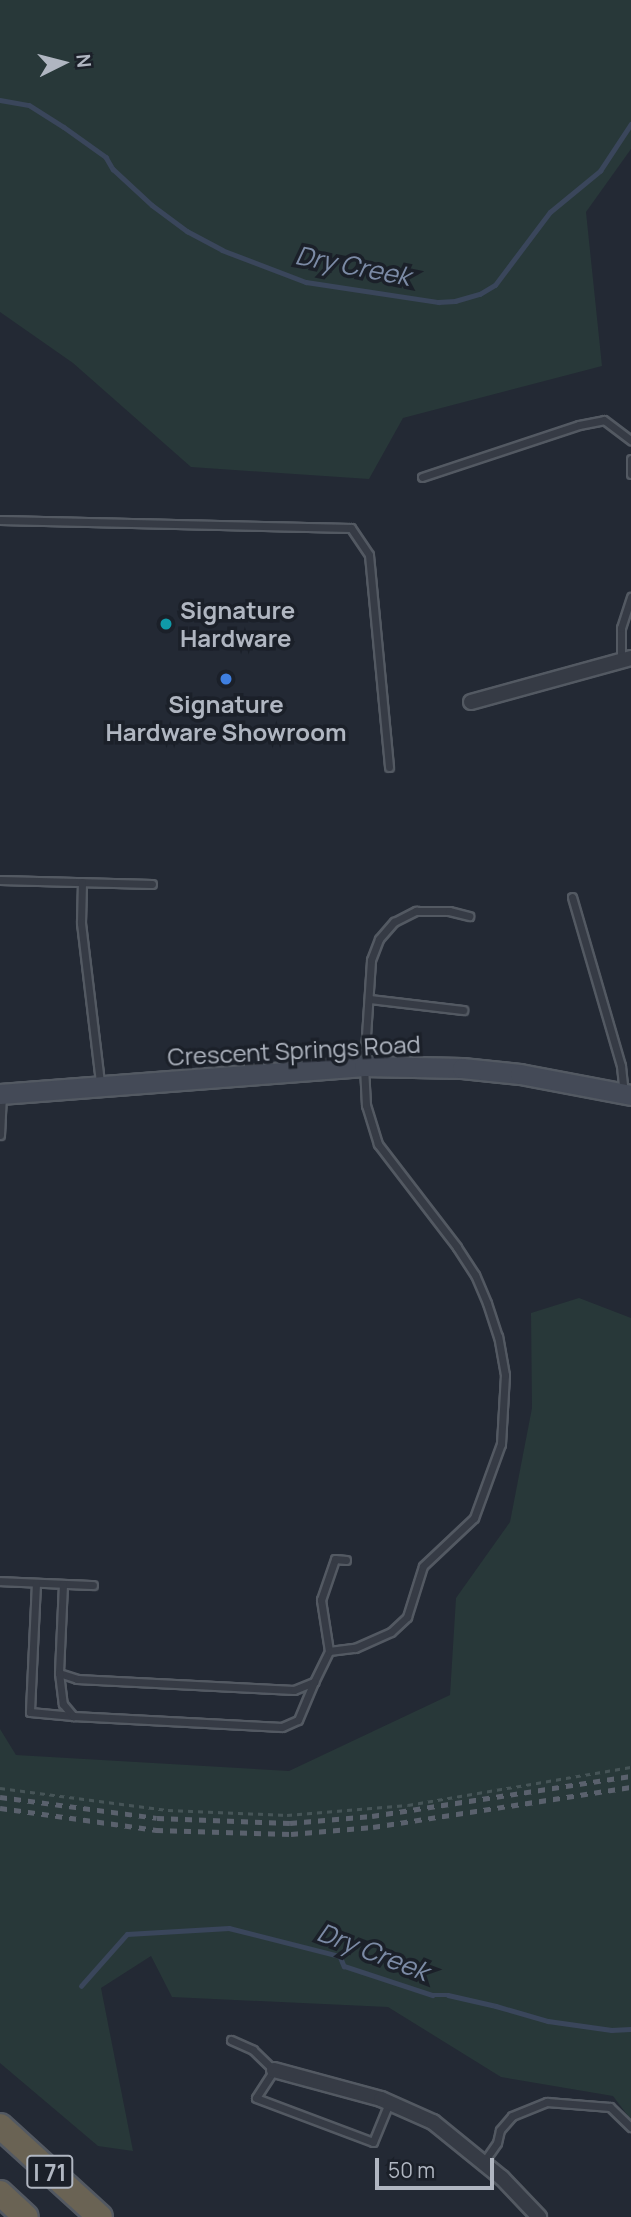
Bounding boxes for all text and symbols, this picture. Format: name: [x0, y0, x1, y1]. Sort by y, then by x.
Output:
north arrow: [28, 28, 98, 98]
text: N: [70, 53, 98, 69]
water label: Dry Creek: [293, 240, 413, 292]
place label: Signature Hardware: [180, 596, 295, 652]
marker: Signature Hardware: [158, 616, 174, 632]
marker: Signature Hardware Showroom: [218, 671, 234, 687]
place label: Signature Hardware Showroom: [105, 690, 347, 746]
street label: Crescent Springs Road: [167, 1029, 421, 1071]
water label: Dry Creek: [313, 1917, 433, 1987]
scale bar: [379, 2144, 498, 2188]
road number: I 71: [26, 2152, 74, 2192]
text: 50 m: [388, 2156, 435, 2184]

